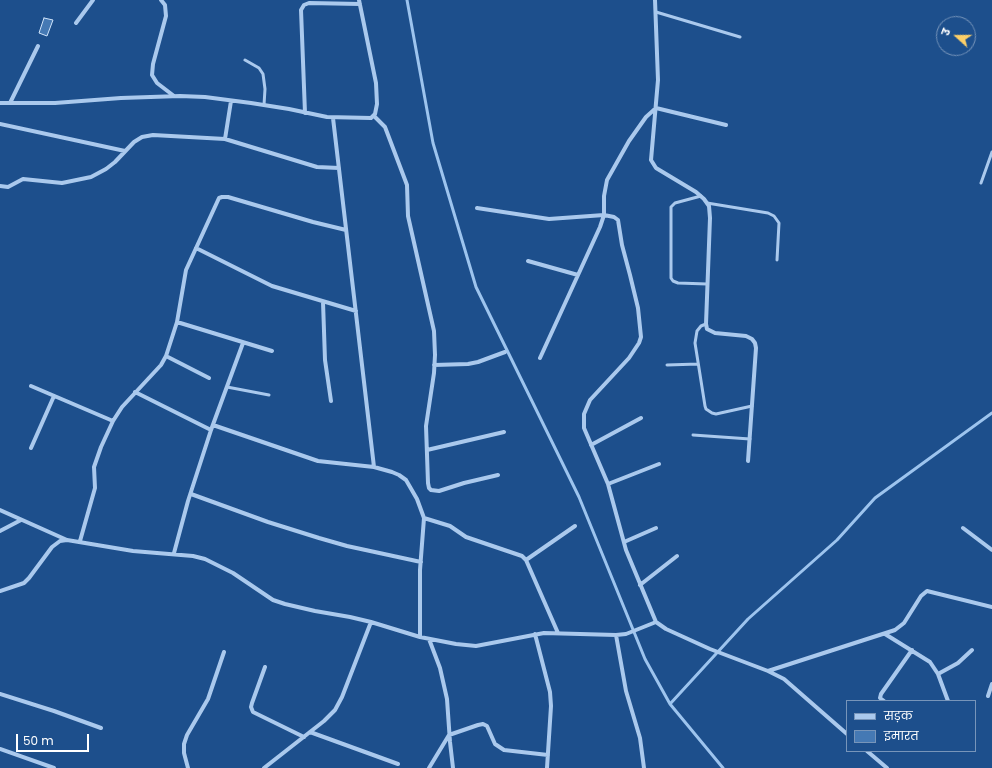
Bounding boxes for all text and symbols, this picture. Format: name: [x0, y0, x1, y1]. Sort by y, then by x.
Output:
north arrow: [936, 16, 976, 56]
text: उ: [937, 26, 954, 38]
legend: [846, 700, 976, 752]
text: सड़क: [884, 707, 913, 724]
scale bar: [18, 726, 91, 752]
text: इमारत: [884, 727, 919, 744]
text: 50 m: [23, 732, 54, 749]

